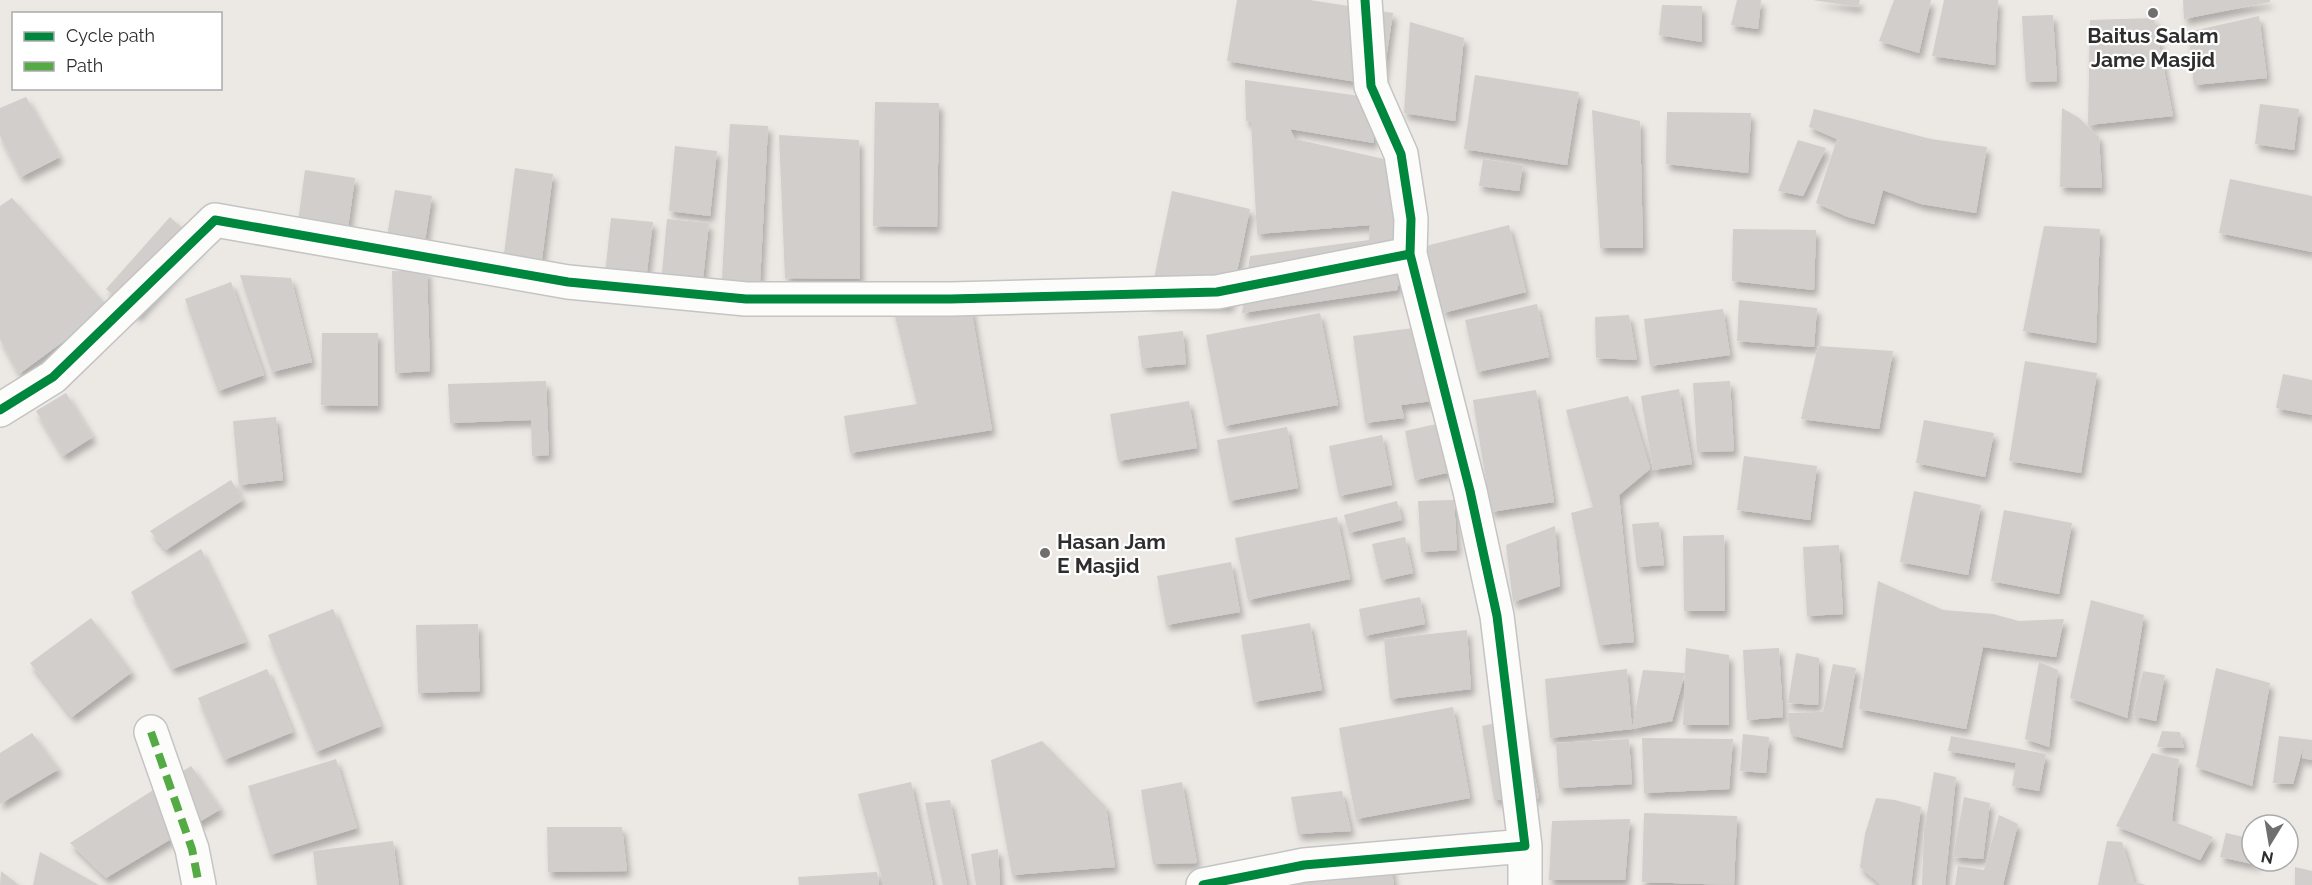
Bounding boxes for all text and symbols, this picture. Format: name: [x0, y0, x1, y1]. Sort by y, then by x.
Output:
marker: Baitus Salam Jame Masjid: [2146, 6, 2160, 20]
legend: [12, 12, 222, 90]
place label: Baitus Salam Jame Masjid: [2087, 23, 2219, 72]
text: Cycle path: [66, 25, 155, 46]
text: Path: [66, 55, 103, 76]
place label: Hasan Jam E Masjid: [1057, 529, 1166, 578]
marker: Hasan Jam E Masjid: [1038, 546, 1052, 560]
north arrow: [2240, 813, 2300, 873]
text: N: [2259, 847, 2275, 868]

